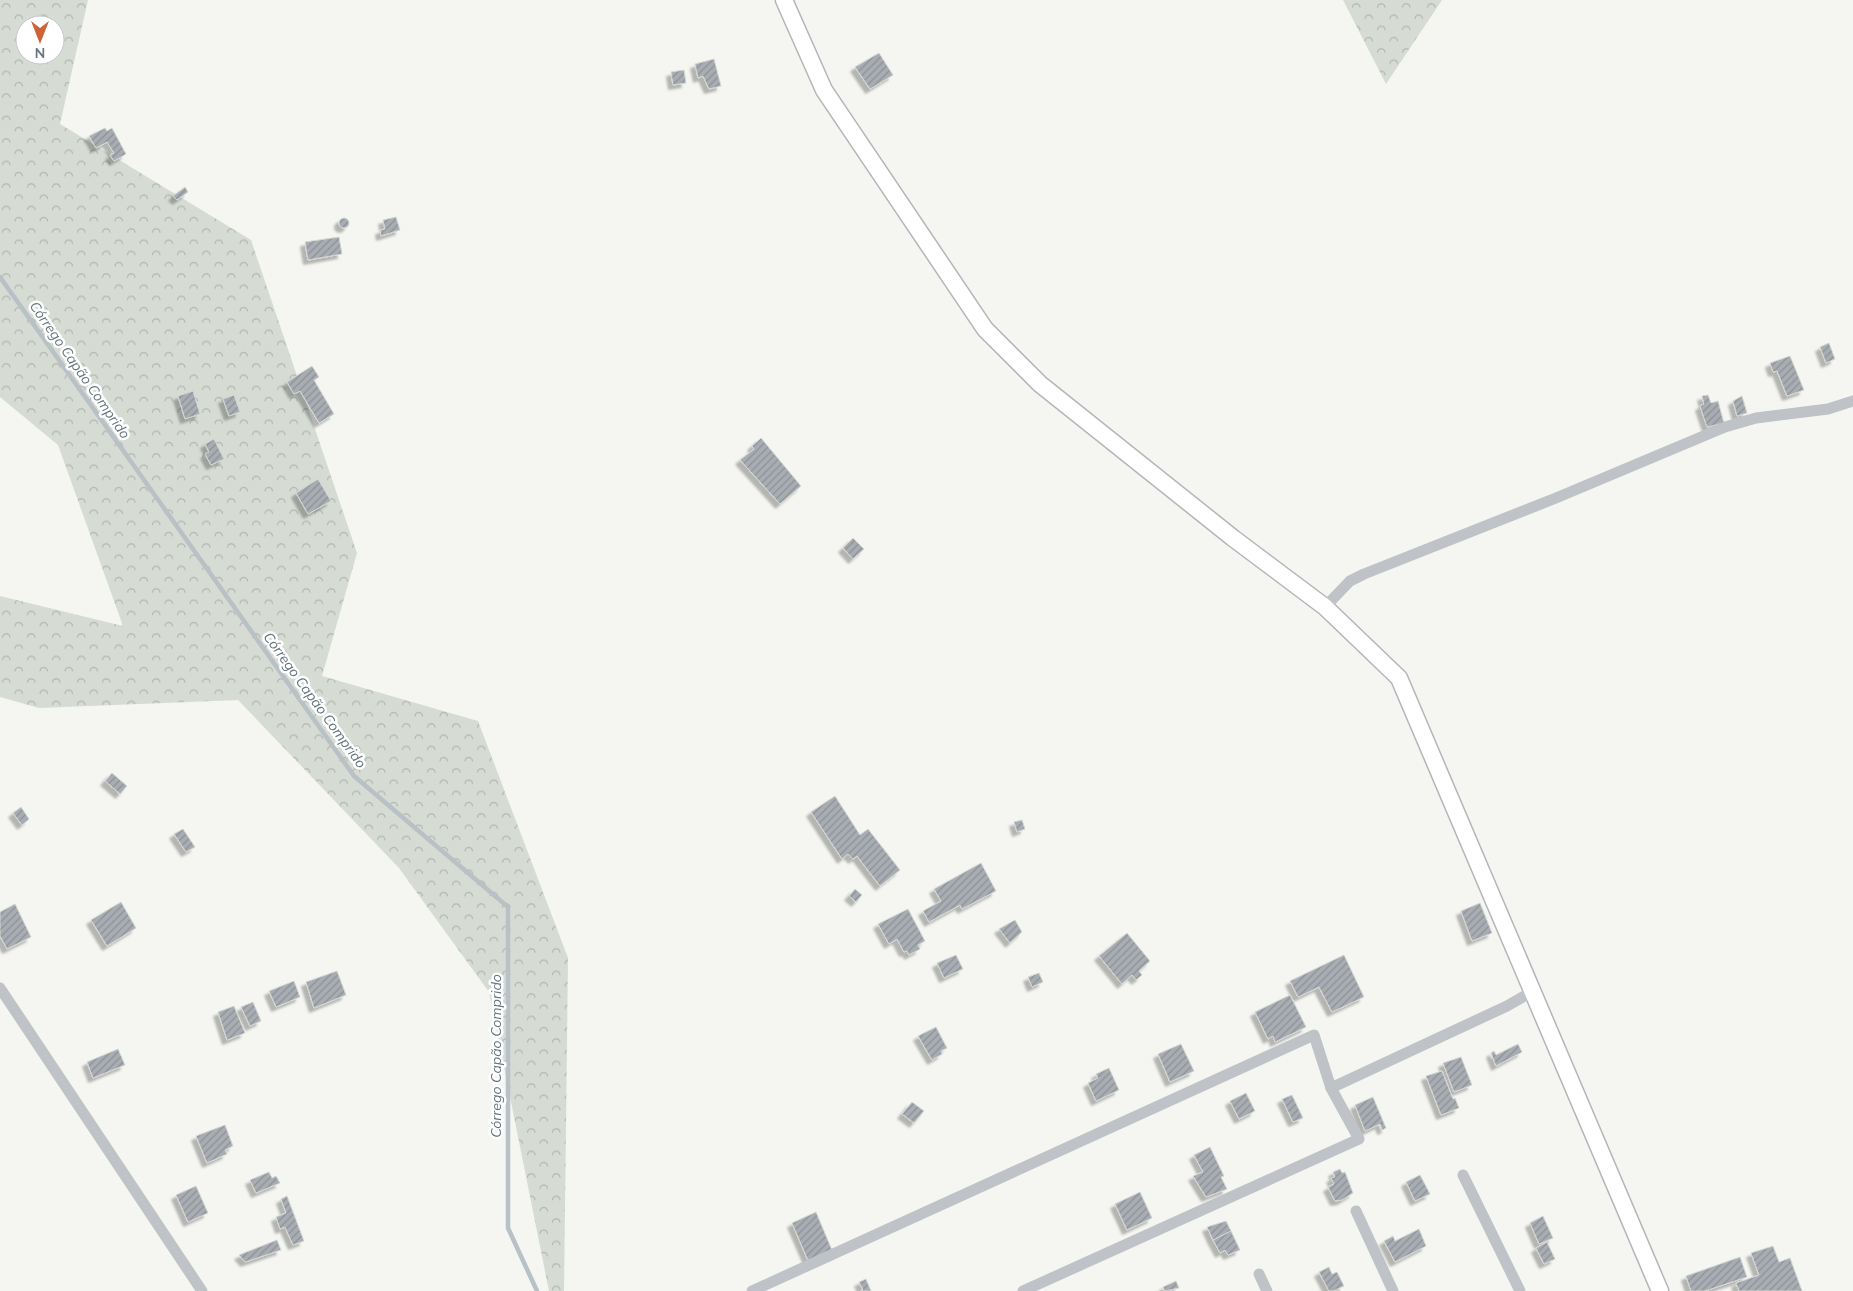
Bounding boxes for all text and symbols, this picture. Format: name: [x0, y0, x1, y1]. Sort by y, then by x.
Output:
north arrow: [15, 15, 65, 65]
text: N: [35, 44, 45, 62]
water label: Córrego Capão Comprido: [26, 298, 134, 442]
water label: Córrego Capão Comprido: [260, 629, 370, 771]
water label: Córrego Capão Comprido: [487, 974, 505, 1138]

